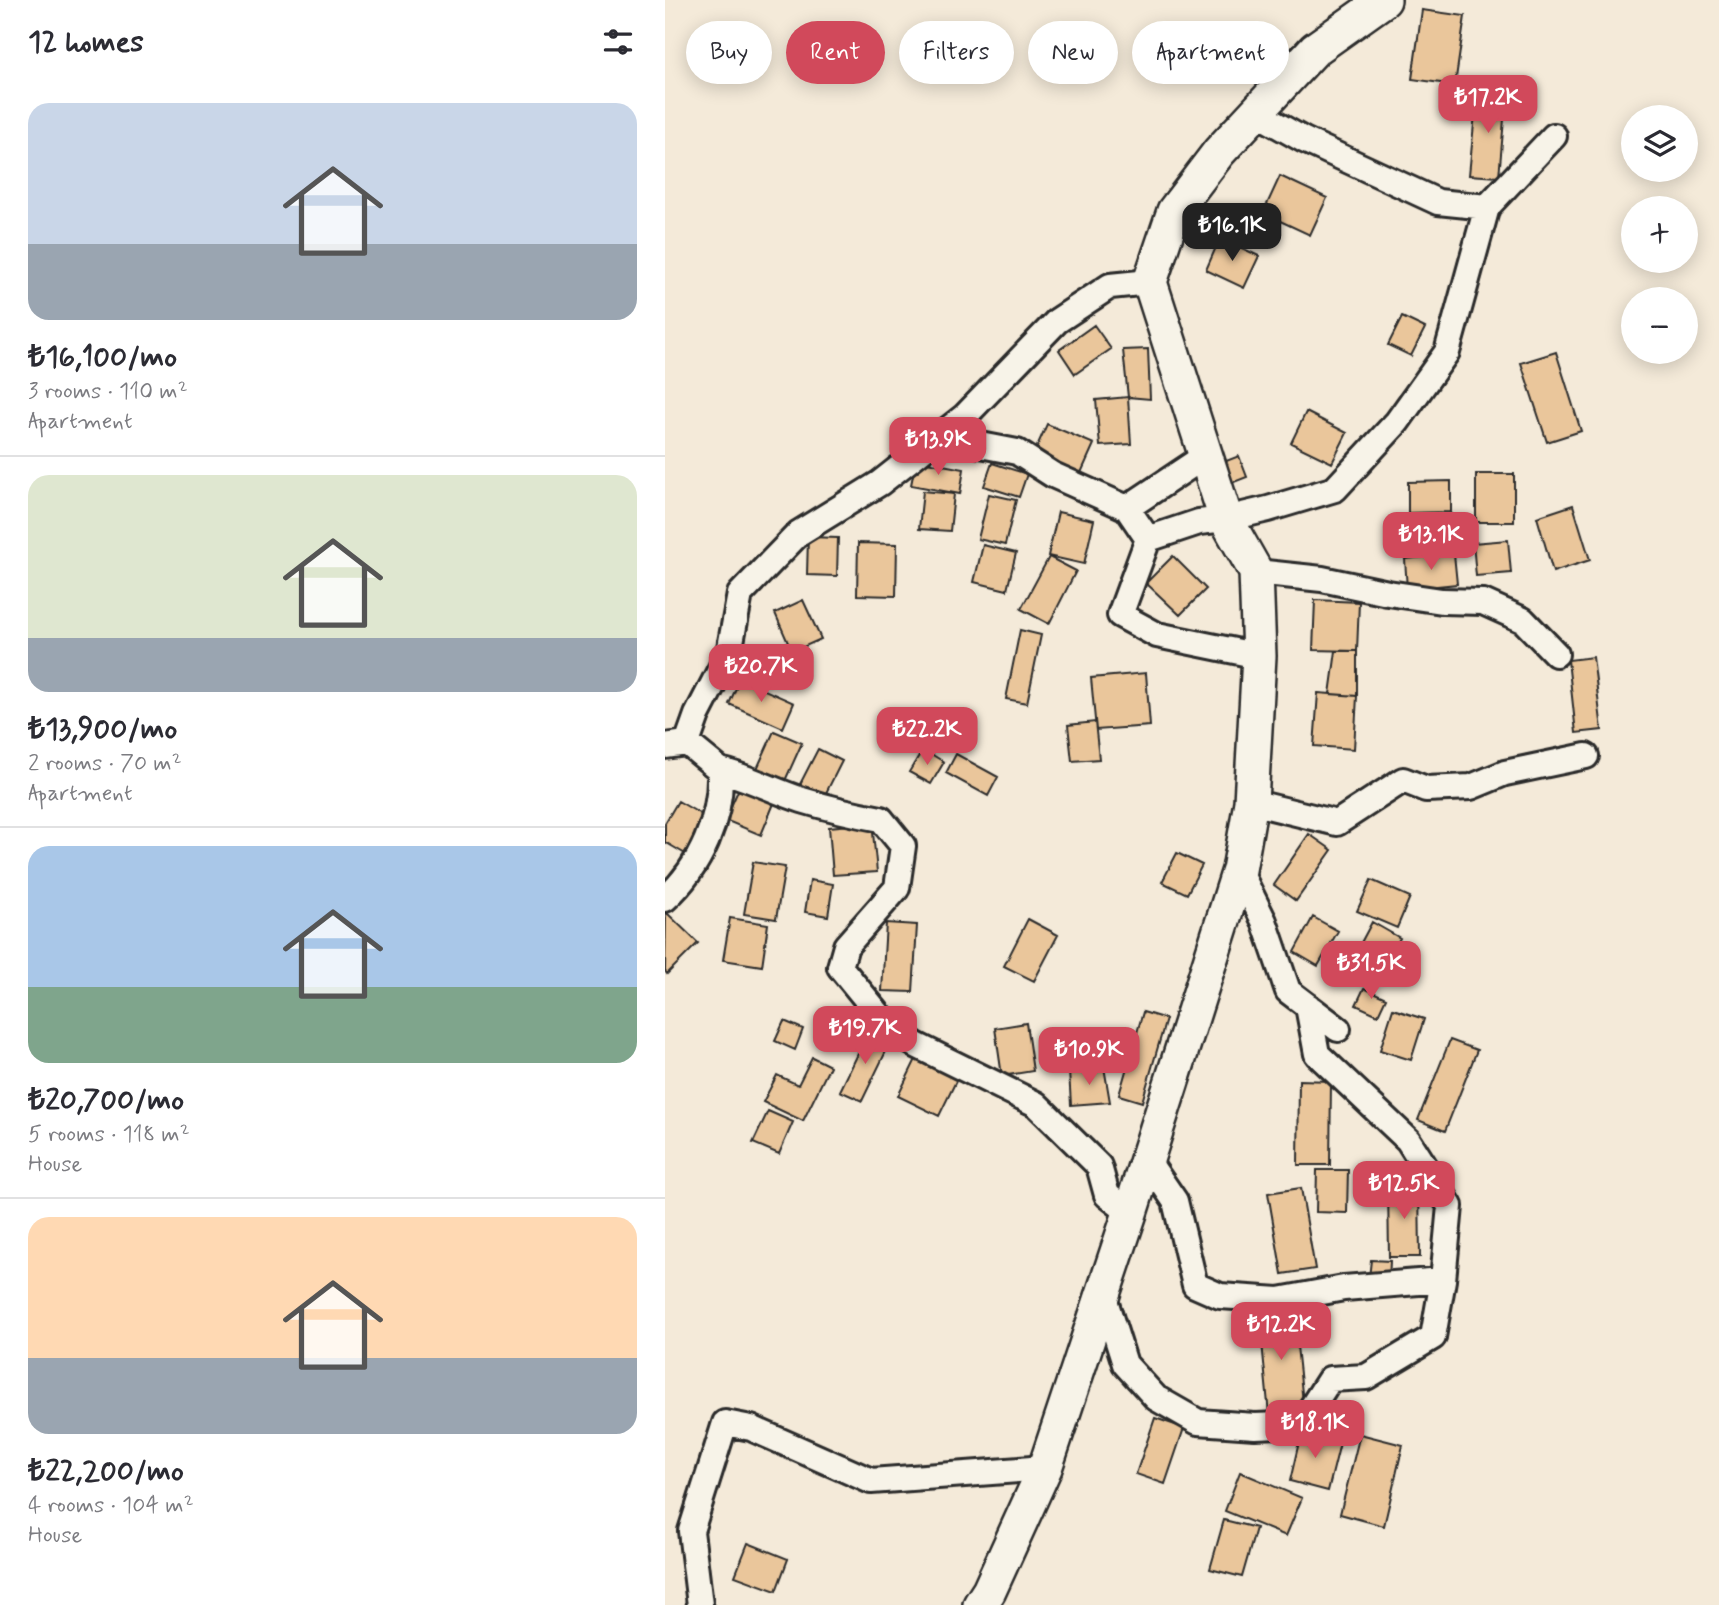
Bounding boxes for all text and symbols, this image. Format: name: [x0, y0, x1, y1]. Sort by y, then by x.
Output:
chip: Buy: [686, 21, 772, 84]
chip: Rent: [786, 21, 885, 84]
chip: Filters: [899, 21, 1014, 84]
chip: New: [1028, 21, 1118, 84]
chip: Apartment: [1132, 21, 1289, 84]
text: 12 homes: [28, 23, 144, 62]
icon: filters: [599, 23, 637, 61]
pin: ₺17.2K: [1431, 76, 1545, 135]
text: ₺17.2K: [1454, 83, 1522, 113]
map controls: [1621, 105, 1698, 364]
button: layers: [1621, 105, 1698, 182]
icon: home: [270, 148, 396, 274]
button: +: [1621, 196, 1698, 273]
pin: ₺16.1K: [1175, 204, 1289, 263]
text: ₺16.1K: [1198, 211, 1266, 241]
button: −: [1621, 287, 1698, 364]
text: ₺16,100/mo: [28, 338, 177, 377]
text: 3 rooms · 110 m²: [28, 377, 188, 407]
text: Apartment: [28, 407, 133, 437]
pin: ₺13.9K: [881, 418, 995, 477]
text: ₺13.9K: [905, 425, 971, 455]
pin: ₺13.1K: [1374, 512, 1488, 572]
icon: home: [270, 520, 396, 646]
text: ₺13.1K: [1399, 520, 1463, 550]
pin: ₺20.7K: [704, 644, 818, 704]
text: ₺20.7K: [725, 652, 797, 682]
pin: ₺22.2K: [870, 708, 984, 767]
text: ₺13,900/mo: [28, 710, 177, 749]
text: ₺22.2K: [893, 715, 961, 745]
text: 2 rooms · 70 m²: [28, 749, 182, 779]
text: Apartment: [28, 779, 133, 809]
icon: home: [270, 891, 396, 1017]
pin: ₺31.5K: [1314, 942, 1428, 1001]
text: ₺31.5K: [1337, 949, 1405, 979]
pin: ₺19.7K: [808, 1006, 922, 1066]
text: ₺19.7K: [829, 1014, 901, 1044]
pin: ₺10.9K: [1032, 1028, 1146, 1087]
text: ₺10.9K: [1055, 1035, 1123, 1065]
text: ₺20,700/mo: [28, 1081, 184, 1120]
text: 5 rooms · 118 m²: [28, 1120, 190, 1150]
text: House: [28, 1150, 82, 1180]
pin: ₺12.5K: [1347, 1162, 1461, 1221]
text: ₺12.5K: [1369, 1169, 1439, 1199]
icon: home: [270, 1262, 396, 1388]
pin: ₺12.2K: [1224, 1302, 1338, 1362]
text: ₺12.2K: [1247, 1310, 1315, 1340]
pin: ₺18.1K: [1258, 1400, 1372, 1460]
text: ₺18.1K: [1281, 1408, 1349, 1438]
text: ₺22,200/mo: [28, 1452, 184, 1491]
text: 4 rooms · 104 m²: [28, 1491, 194, 1521]
text: House: [28, 1521, 82, 1551]

